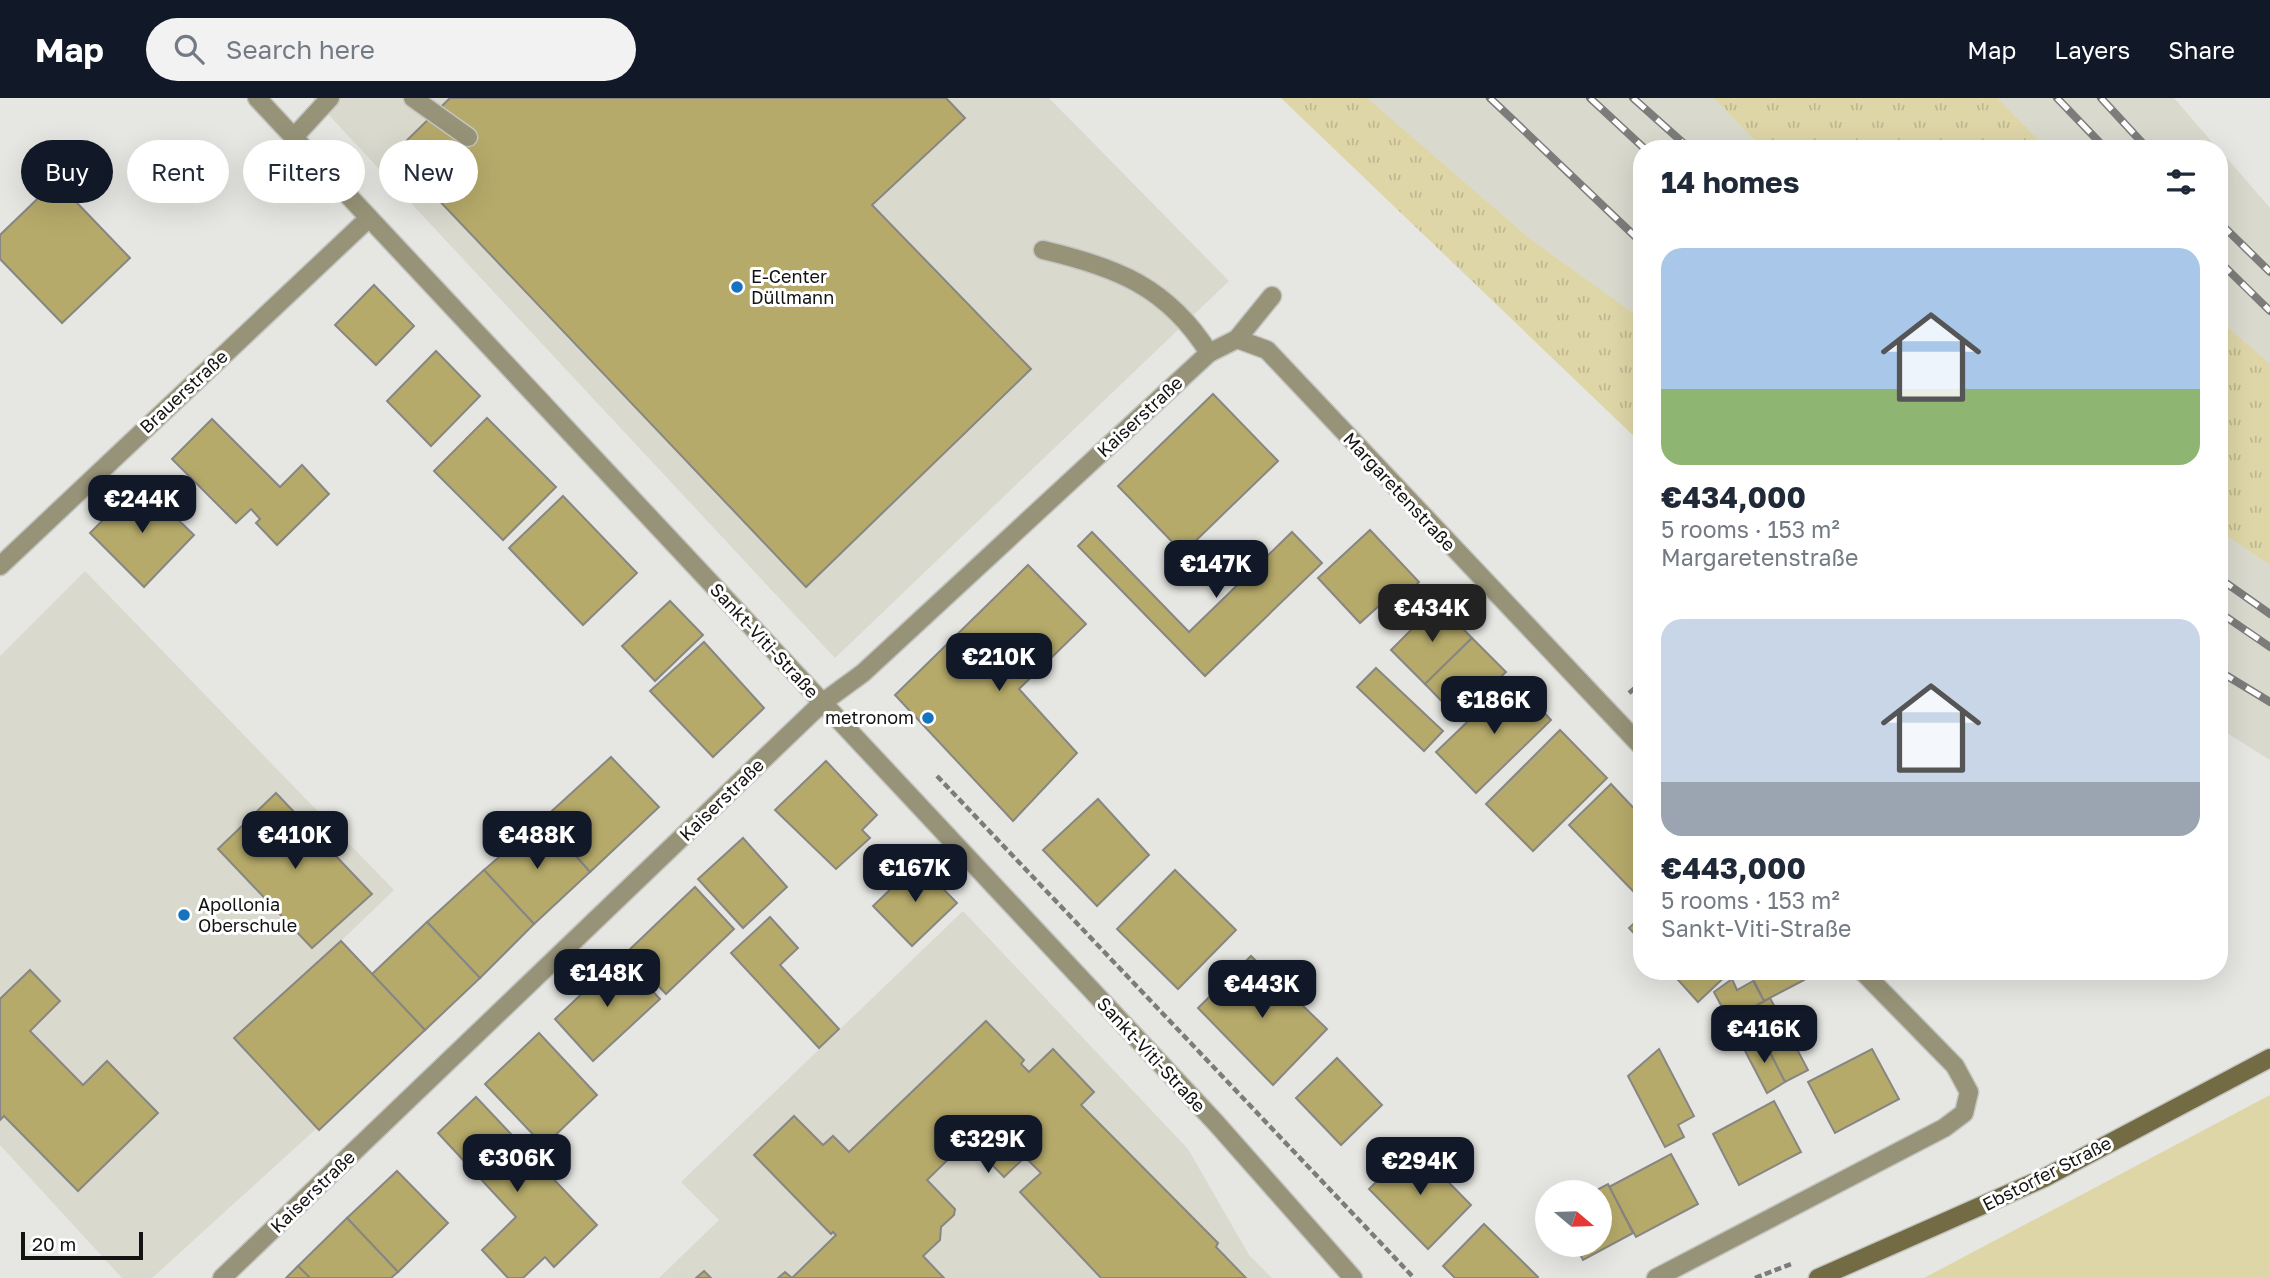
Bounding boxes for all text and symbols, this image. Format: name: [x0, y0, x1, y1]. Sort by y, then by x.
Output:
search box: [146, 18, 636, 81]
text: Map: [35, 30, 104, 69]
icon: search: [170, 30, 208, 68]
text: Search here: [226, 34, 375, 65]
text: Map: [1967, 35, 2016, 64]
text: Layers: [2054, 35, 2130, 64]
text: Share: [2168, 35, 2235, 64]
chip: Buy: [21, 140, 113, 203]
chip: Rent: [127, 140, 229, 203]
chip: Filters: [243, 140, 365, 203]
chip: New: [379, 140, 478, 203]
icon: filters: [2162, 163, 2200, 201]
text: 14 homes: [1661, 164, 1800, 200]
place label: E-Center Düllmann: [751, 265, 834, 308]
marker: E-Center Düllmann: [729, 279, 745, 295]
icon: home: [1868, 294, 1994, 420]
street label: Brauerstraße: [135, 345, 232, 438]
street label: Kaiserstraße: [1092, 371, 1187, 461]
street label: Margaretenstraße: [1339, 427, 1460, 555]
pin: €244K: [93, 476, 191, 535]
text: €434,000: [1661, 479, 1806, 515]
text: €244K: [104, 484, 180, 512]
text: 5 rooms · 153 m²: [1661, 515, 1840, 543]
pin: €147K: [1167, 540, 1265, 600]
text: Margaretenstraße: [1661, 543, 1858, 571]
text: €147K: [1180, 549, 1252, 577]
street label: Sankt-Viti-Straße: [706, 578, 824, 702]
pin: €434K: [1383, 584, 1481, 644]
text: €434K: [1394, 593, 1470, 621]
pin: €210K: [950, 634, 1048, 693]
text: €210K: [962, 642, 1036, 670]
icon: home: [1868, 665, 1994, 791]
pin: €186K: [1445, 676, 1543, 736]
text: €186K: [1457, 685, 1531, 713]
place label: metronom: [825, 706, 914, 728]
marker: metronom: [920, 710, 936, 726]
street label: Kaiserstraße: [675, 754, 768, 845]
pin: €410K: [246, 812, 344, 871]
pin: €488K: [488, 812, 586, 871]
text: €410K: [258, 820, 332, 848]
text: €488K: [499, 820, 575, 848]
pin: €167K: [866, 844, 964, 904]
text: €443,000: [1661, 850, 1806, 886]
text: €167K: [879, 853, 951, 881]
text: 5 rooms · 153 m²: [1661, 886, 1840, 914]
place label: Apollonia Oberschule: [198, 893, 297, 936]
marker: Apollonia Oberschule: [176, 907, 192, 923]
text: Sankt-Viti-Straße: [1661, 914, 1851, 942]
pin: €148K: [558, 950, 656, 1009]
text: €148K: [570, 958, 644, 986]
pin: €443K: [1213, 960, 1311, 1020]
text: €443K: [1224, 969, 1300, 997]
street label: Sankt-Viti-Straße: [1093, 992, 1211, 1116]
pin: €416K: [1715, 1006, 1813, 1065]
text: €416K: [1727, 1014, 1801, 1042]
pin: €329K: [939, 1116, 1037, 1175]
text: €329K: [950, 1124, 1026, 1152]
street label: Ebstorfer Straße: [1978, 1131, 2115, 1215]
pin: €306K: [468, 1134, 566, 1194]
pin: €294K: [1371, 1138, 1469, 1197]
text: €306K: [479, 1143, 555, 1171]
street label: Kaiserstraße: [266, 1146, 359, 1237]
text: €294K: [1382, 1146, 1458, 1174]
north arrow: [1535, 1180, 1612, 1256]
map controls: [1535, 1180, 1612, 1257]
scale bar: [21, 1229, 144, 1261]
text: 20 m: [32, 1232, 76, 1255]

